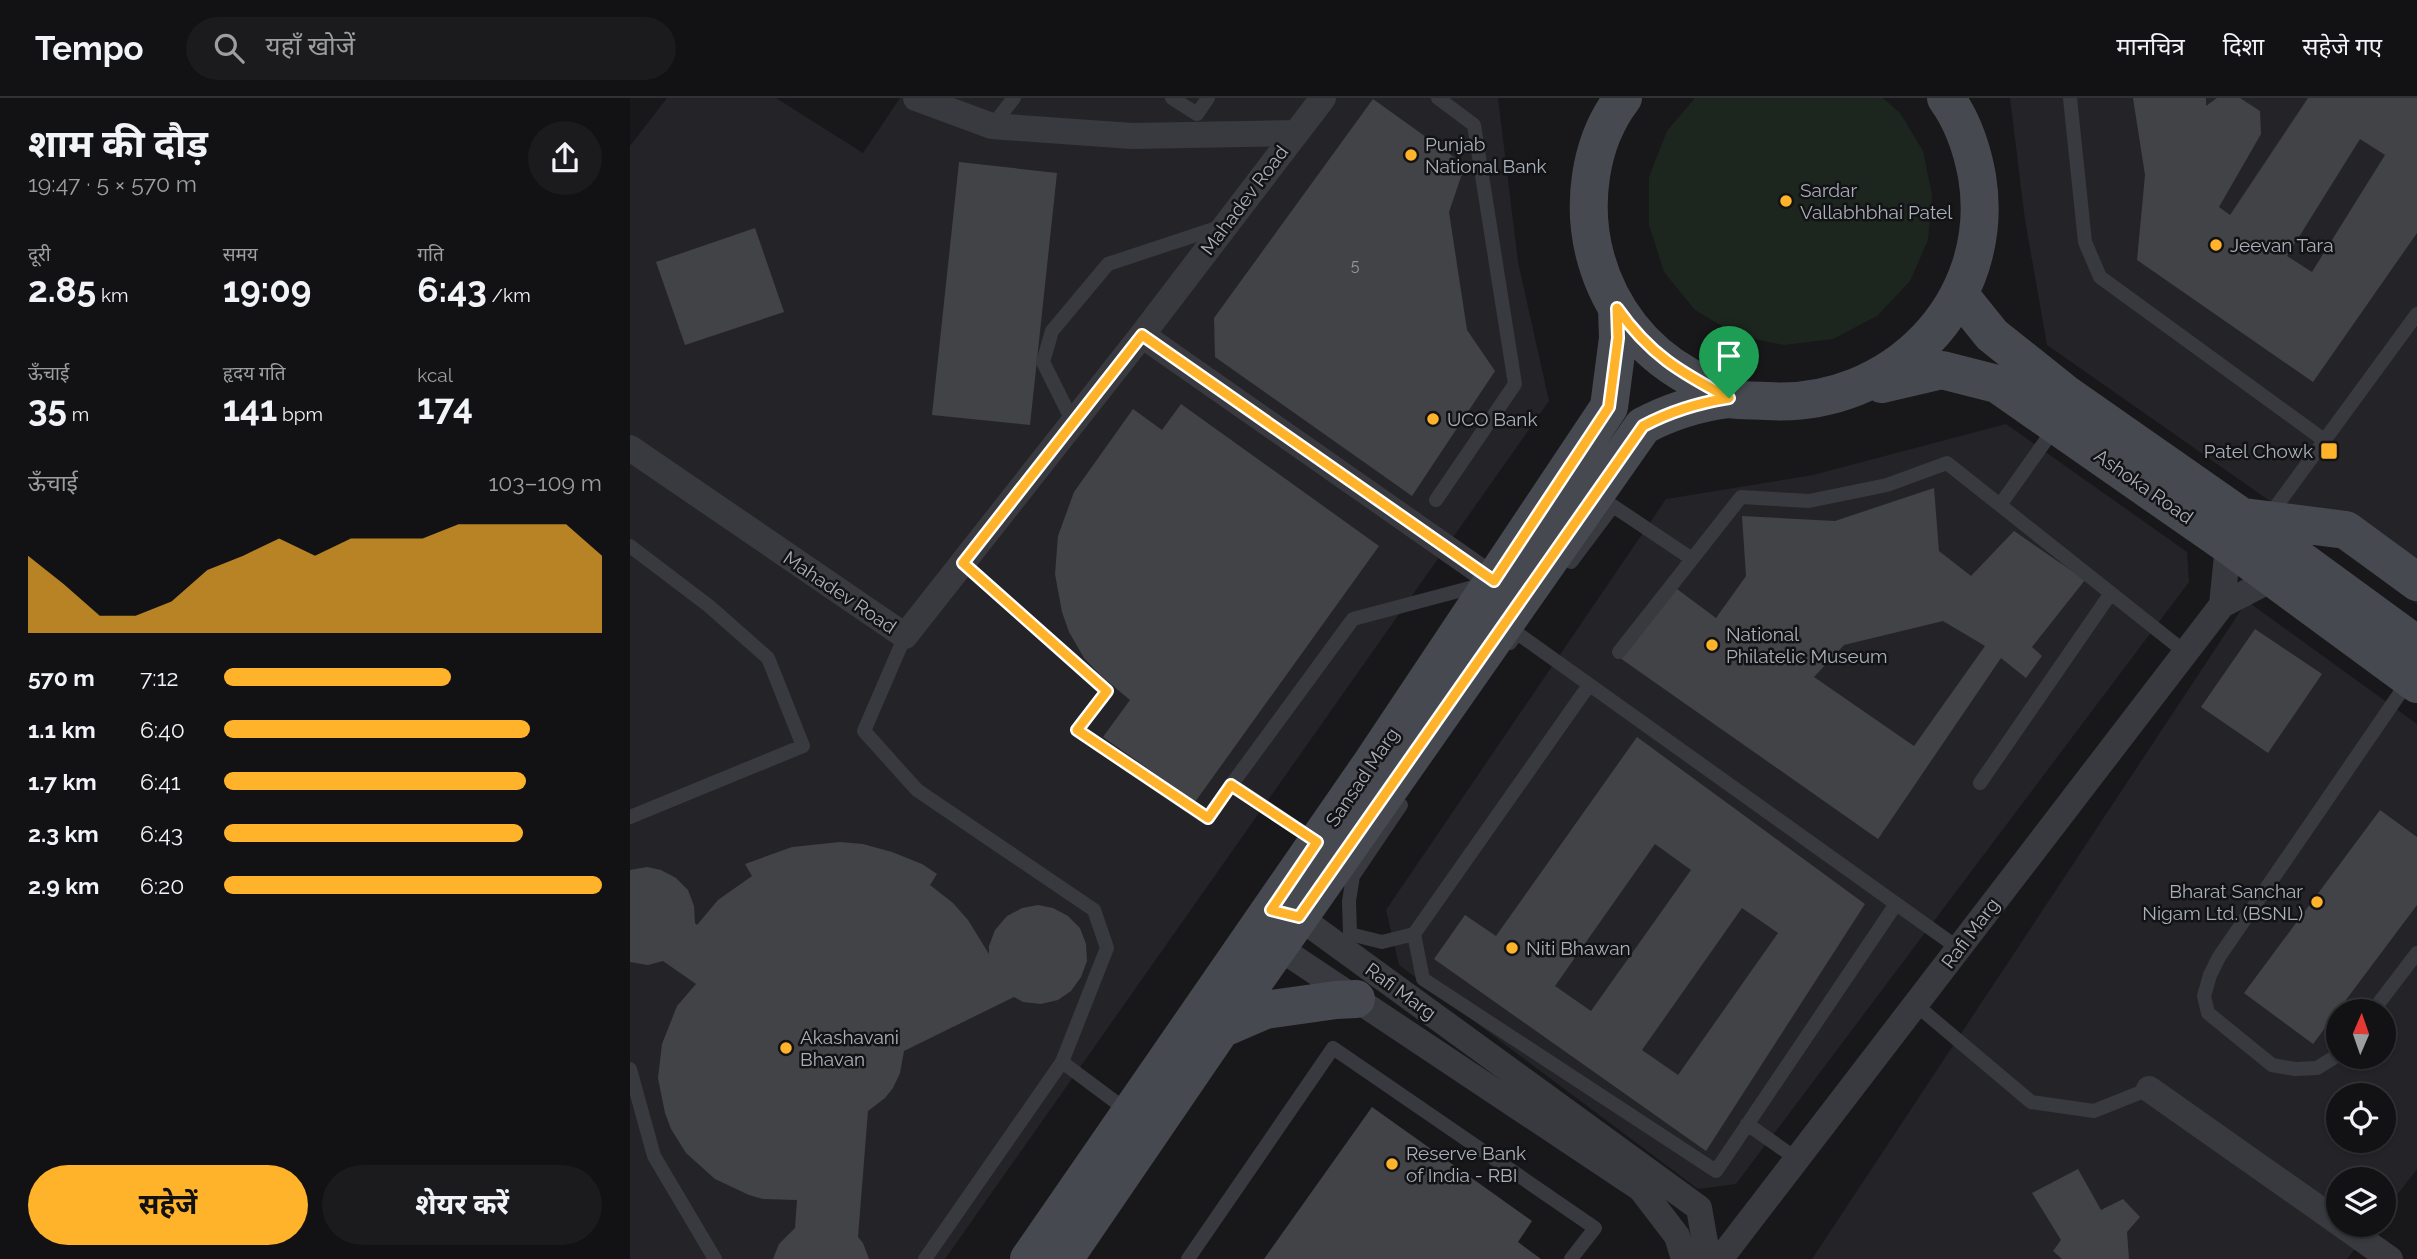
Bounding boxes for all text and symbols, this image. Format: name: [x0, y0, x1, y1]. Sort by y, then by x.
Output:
search box: [186, 17, 676, 80]
text: Tempo: [35, 29, 144, 68]
icon: search: [210, 29, 248, 67]
text: यहाँ खोजें: [266, 31, 355, 61]
text: मानचित्र: [2116, 32, 2185, 61]
text: दिशा: [2223, 32, 2264, 61]
text: सहेजे गए: [2302, 32, 2382, 61]
text: शाम की दौड़: [28, 121, 208, 166]
button: share: [528, 121, 602, 195]
place label: Punjab National Bank: [1425, 133, 1547, 177]
street label: Mahadev Road: [1196, 141, 1292, 259]
marker: Punjab National Bank: [1403, 147, 1419, 163]
text: 19:47 · 5 × 570 m: [28, 170, 197, 197]
place label: Sardar Vallabhbhai Patel: [1800, 179, 1953, 223]
marker: Sardar Vallabhbhai Patel: [1778, 193, 1794, 209]
place label: Jeevan Tara: [2230, 234, 2334, 256]
marker: Jeevan Tara: [2208, 237, 2224, 253]
text: दूरी: [28, 243, 51, 265]
text: समय: [223, 243, 258, 265]
text: गति: [417, 243, 444, 265]
house number: 5: [1351, 256, 1360, 275]
text: 2.85: [28, 269, 96, 310]
text: 19:09: [223, 269, 311, 310]
text: 6:43: [417, 269, 487, 310]
text: km: [96, 284, 129, 306]
text: /km: [487, 284, 531, 306]
pin: [1699, 326, 1759, 398]
icon: arrive: [1710, 337, 1748, 375]
text: ऊँचाई: [28, 362, 69, 384]
text: हृदय गति: [223, 362, 286, 384]
text: kcal: [417, 364, 453, 386]
text: 174: [417, 386, 473, 427]
text: 35: [28, 388, 67, 429]
text: 141: [223, 388, 277, 429]
text: m: [67, 403, 89, 425]
text: bpm: [277, 403, 323, 425]
place label: UCO Bank: [1447, 408, 1538, 430]
marker: UCO Bank: [1425, 411, 1441, 427]
place label: Patel Chowk: [2204, 440, 2313, 462]
marker: Patel Chowk: [2319, 441, 2339, 461]
street label: Ashoka Road: [2091, 444, 2197, 528]
text: ऊँचाई: [28, 469, 78, 496]
text: 103–109 m: [488, 469, 602, 496]
street label: Mahadev Road: [780, 546, 900, 638]
place label: National Philatelic Museum: [1726, 623, 1887, 667]
marker: National Philatelic Museum: [1704, 637, 1720, 653]
text: 570 m: [28, 664, 95, 691]
text: 7:12: [140, 664, 178, 691]
text: 1.1 km: [28, 716, 96, 743]
text: 6:40: [140, 716, 185, 743]
street label: Sansad Marg: [1321, 723, 1403, 831]
text: 1.7 km: [28, 768, 97, 795]
text: 6:41: [140, 768, 181, 795]
text: 2.3 km: [28, 820, 99, 847]
text: 6:43: [140, 820, 183, 847]
text: 2.9 km: [28, 872, 99, 899]
text: 6:20: [140, 872, 184, 899]
place label: Bharat Sanchar Nigam Ltd. (BSNL): [2142, 880, 2303, 924]
street label: Rafi Marg: [1937, 894, 2003, 972]
marker: Bharat Sanchar Nigam Ltd. (BSNL): [2309, 894, 2325, 910]
place label: Niti Bhawan: [1526, 937, 1631, 959]
marker: Niti Bhawan: [1504, 940, 1520, 956]
street label: Rafi Marg: [1361, 958, 1441, 1024]
north arrow: [2326, 999, 2396, 1069]
map controls: [2326, 999, 2396, 1237]
place label: Akashavani Bhavan: [800, 1026, 899, 1070]
marker: Akashavani Bhavan: [778, 1040, 794, 1056]
button: locate: [2326, 1083, 2396, 1153]
place label: Reserve Bank of India - RBI: [1406, 1142, 1526, 1186]
marker: Reserve Bank of India - RBI: [1384, 1156, 1400, 1172]
button: सहेजें: [28, 1165, 308, 1245]
button: शेयर करें: [322, 1165, 602, 1245]
button: layers: [2326, 1167, 2396, 1237]

